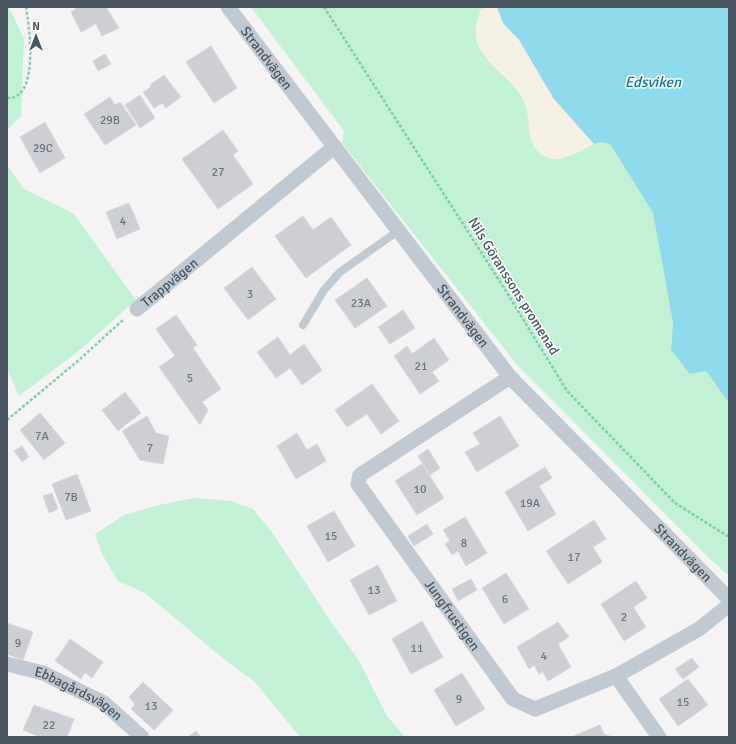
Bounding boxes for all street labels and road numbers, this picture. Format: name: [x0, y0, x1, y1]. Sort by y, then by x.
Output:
street label: Strandvägen: [237, 23, 296, 93]
street label: Nils Göranssons promenad: [464, 214, 563, 358]
street label: Trappvägen: [138, 254, 202, 311]
street label: Strandvägen: [433, 281, 492, 351]
street label: Strandvägen: [650, 520, 715, 586]
street label: Jungfrustigen: [421, 576, 483, 654]
street label: Ebbagårdsvägen: [33, 663, 126, 724]

